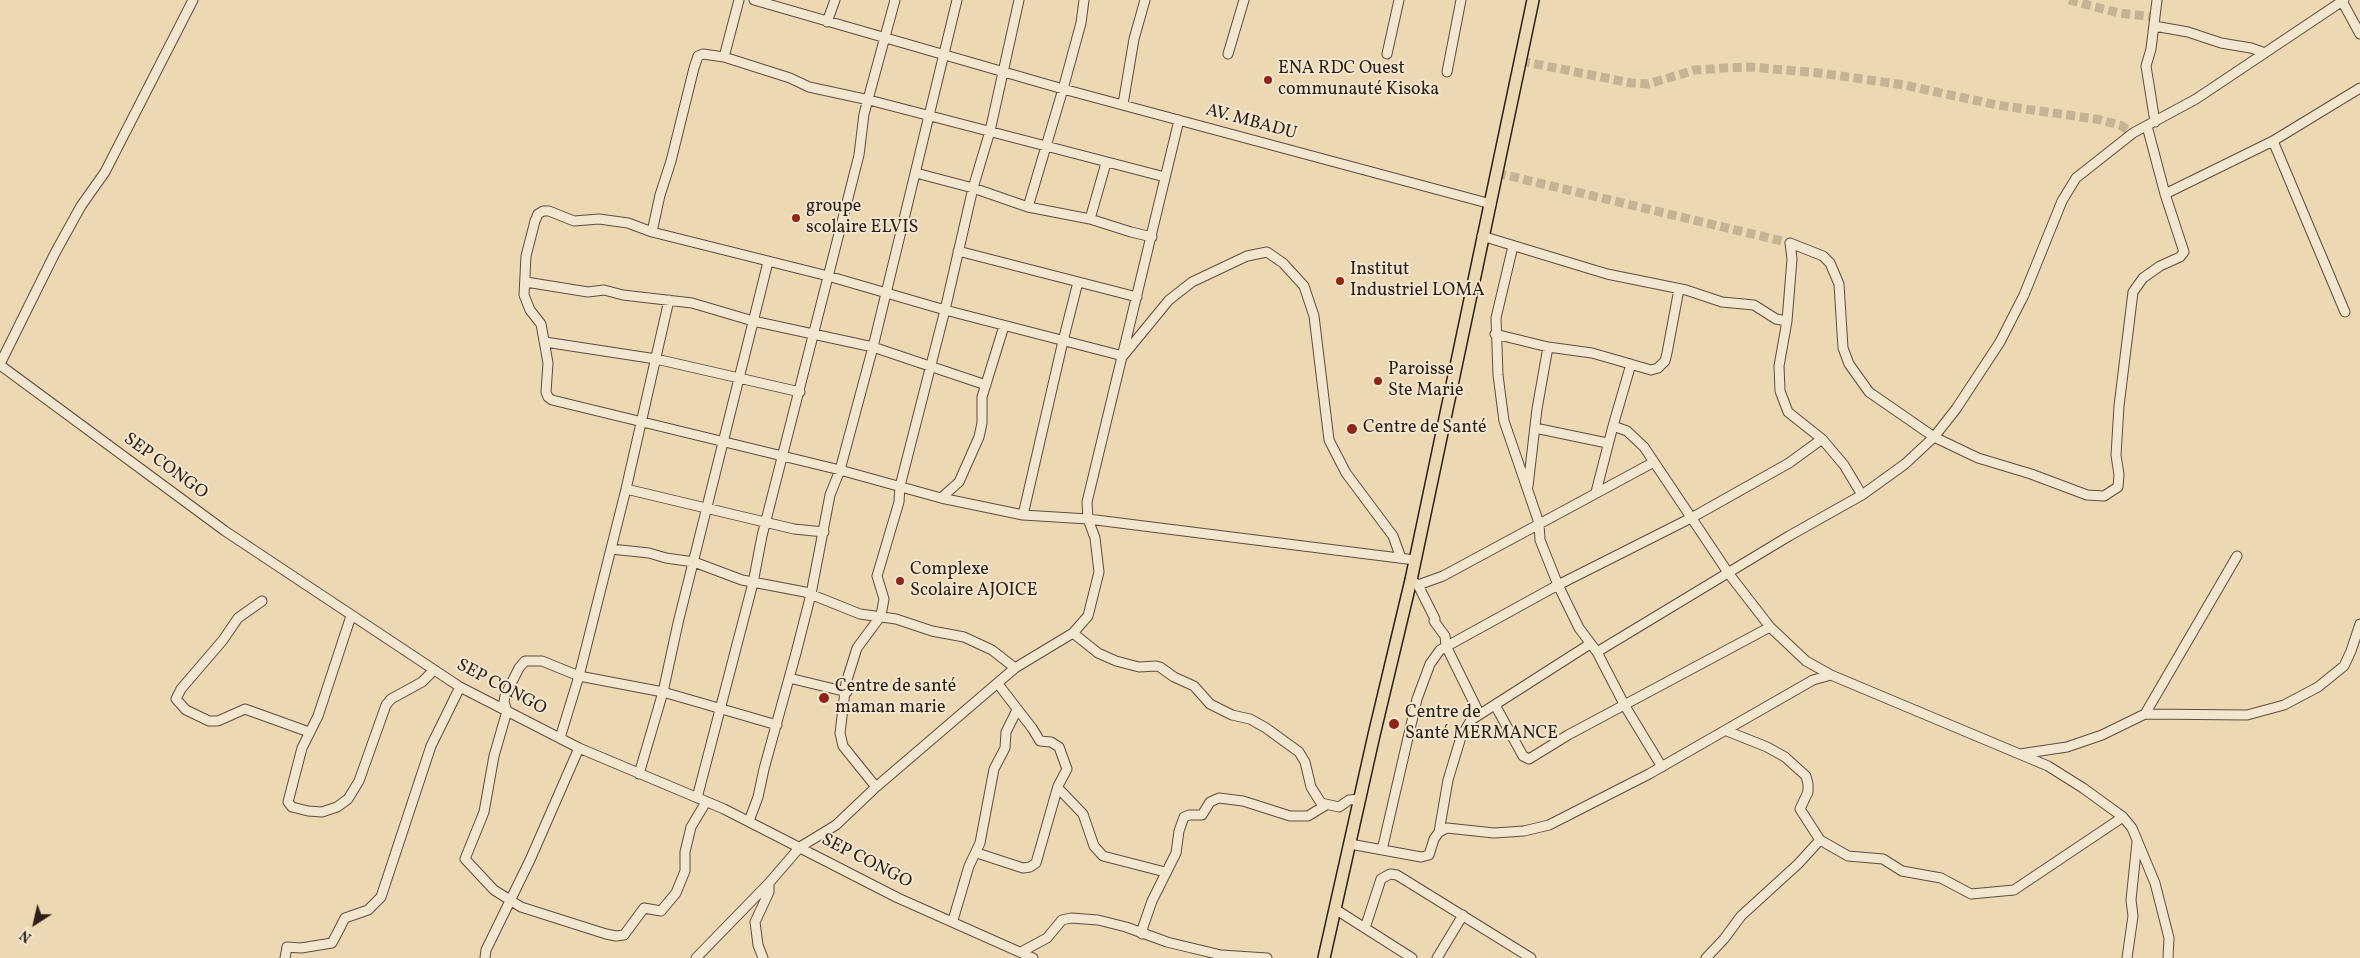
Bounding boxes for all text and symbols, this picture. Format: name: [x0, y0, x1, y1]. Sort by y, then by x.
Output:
place label: ENA RDC Ouest communauté Kisoka: [1278, 59, 1439, 102]
marker: ENA RDC Ouest communauté Kisoka: [1262, 74, 1274, 86]
street label: AV. MBADU: [1203, 100, 1299, 146]
place label: groupe scolaire ELVIS: [806, 197, 919, 240]
marker: groupe scolaire ELVIS: [790, 212, 802, 224]
place label: Institut Industriel LOMA: [1350, 260, 1485, 302]
marker: Institut Industriel LOMA: [1334, 275, 1346, 287]
place label: Paroisse Ste Marie: [1388, 360, 1463, 402]
marker: Paroisse Ste Marie: [1372, 375, 1384, 387]
place label: Centre de Santé: [1363, 418, 1487, 440]
marker: Centre de Santé: [1345, 422, 1359, 436]
street label: SEP CONGO: [119, 429, 211, 505]
place label: Complexe Scolaire AJOICE: [910, 560, 1038, 602]
marker: Complexe Scolaire AJOICE: [894, 575, 906, 587]
street label: SEP CONGO: [452, 655, 550, 721]
place label: Centre de santé maman marie: [835, 677, 956, 720]
marker: Centre de santé maman marie: [817, 691, 831, 705]
place label: Centre de Santé MERMANCE: [1405, 703, 1558, 746]
marker: Centre de Santé MERMANCE: [1387, 717, 1401, 731]
street label: SEP CONGO: [817, 830, 915, 894]
north arrow: [10, 898, 60, 948]
text: N: [17, 925, 36, 946]

